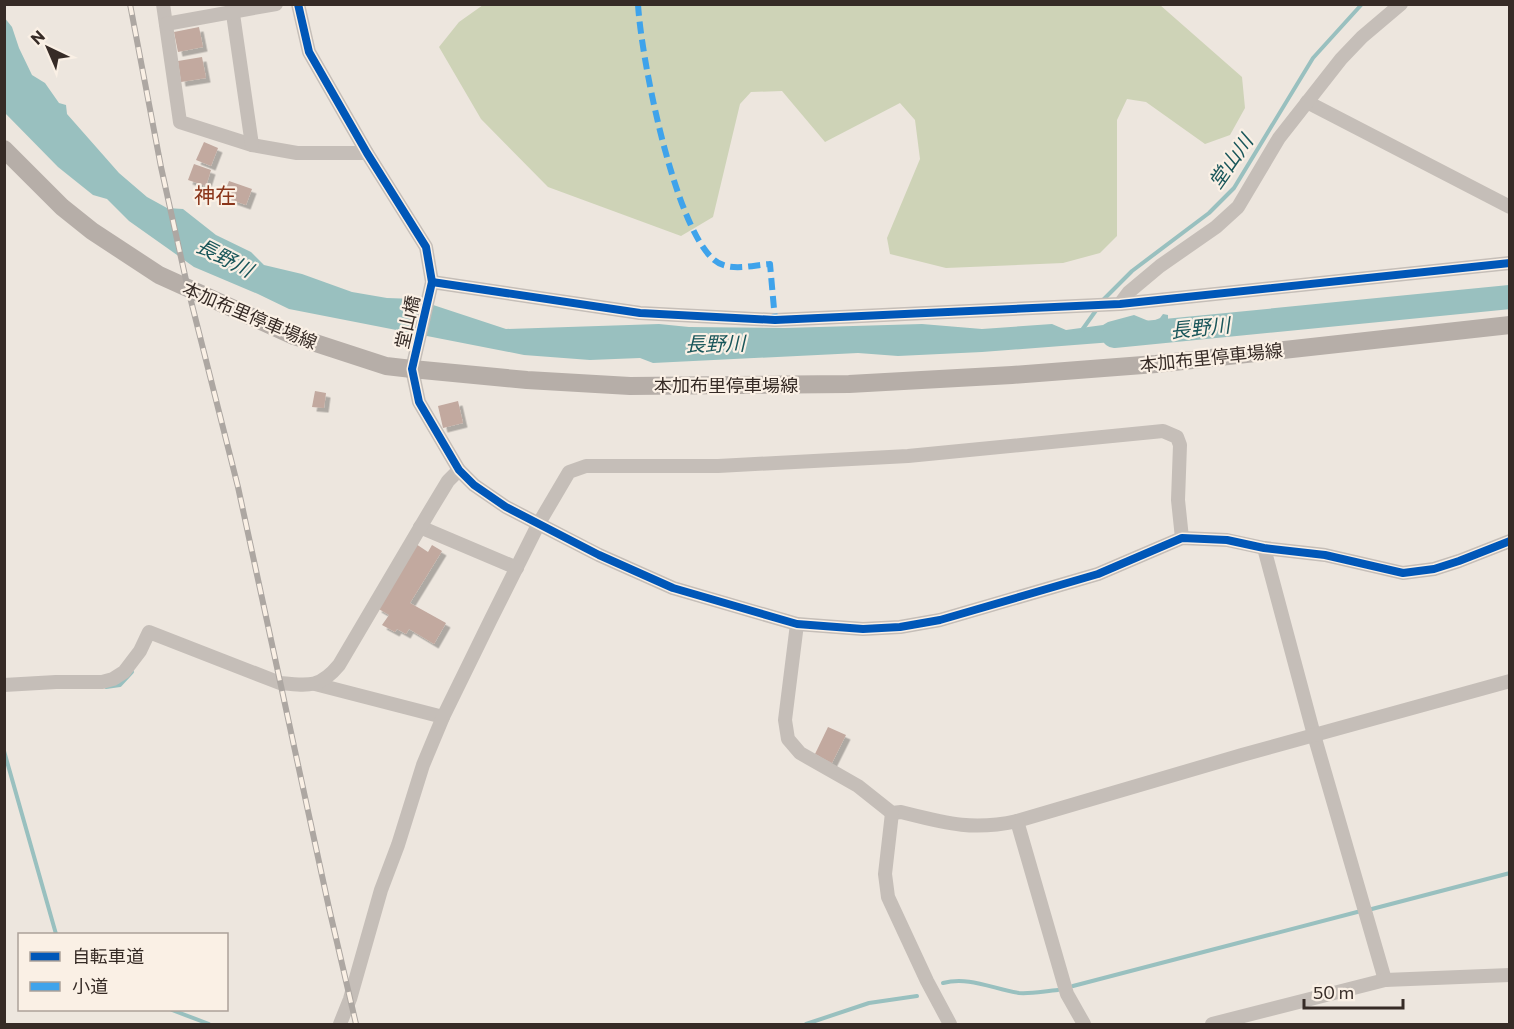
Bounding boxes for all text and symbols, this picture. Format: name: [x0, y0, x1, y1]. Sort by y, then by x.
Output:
north arrow: [18, 18, 78, 78]
text: N: [26, 26, 48, 48]
water label: 堂山川: [1203, 128, 1258, 192]
district label: 神在: [194, 182, 236, 207]
water label: 長野川: [193, 233, 259, 282]
street label: 本加布里停車場線: [179, 277, 321, 353]
street label: 堂山橋: [390, 293, 424, 351]
water label: 長野川: [1169, 312, 1233, 342]
water label: 長野川: [685, 330, 747, 356]
street label: 本加布里停車場線: [1138, 339, 1284, 375]
street label: 本加布里停車場線: [654, 374, 798, 396]
legend: [18, 933, 228, 1011]
text: 自転車道: [72, 945, 144, 967]
scale bar: [1304, 972, 1403, 1010]
text: 小道: [72, 975, 108, 997]
text: 50 m: [1313, 981, 1354, 1003]

